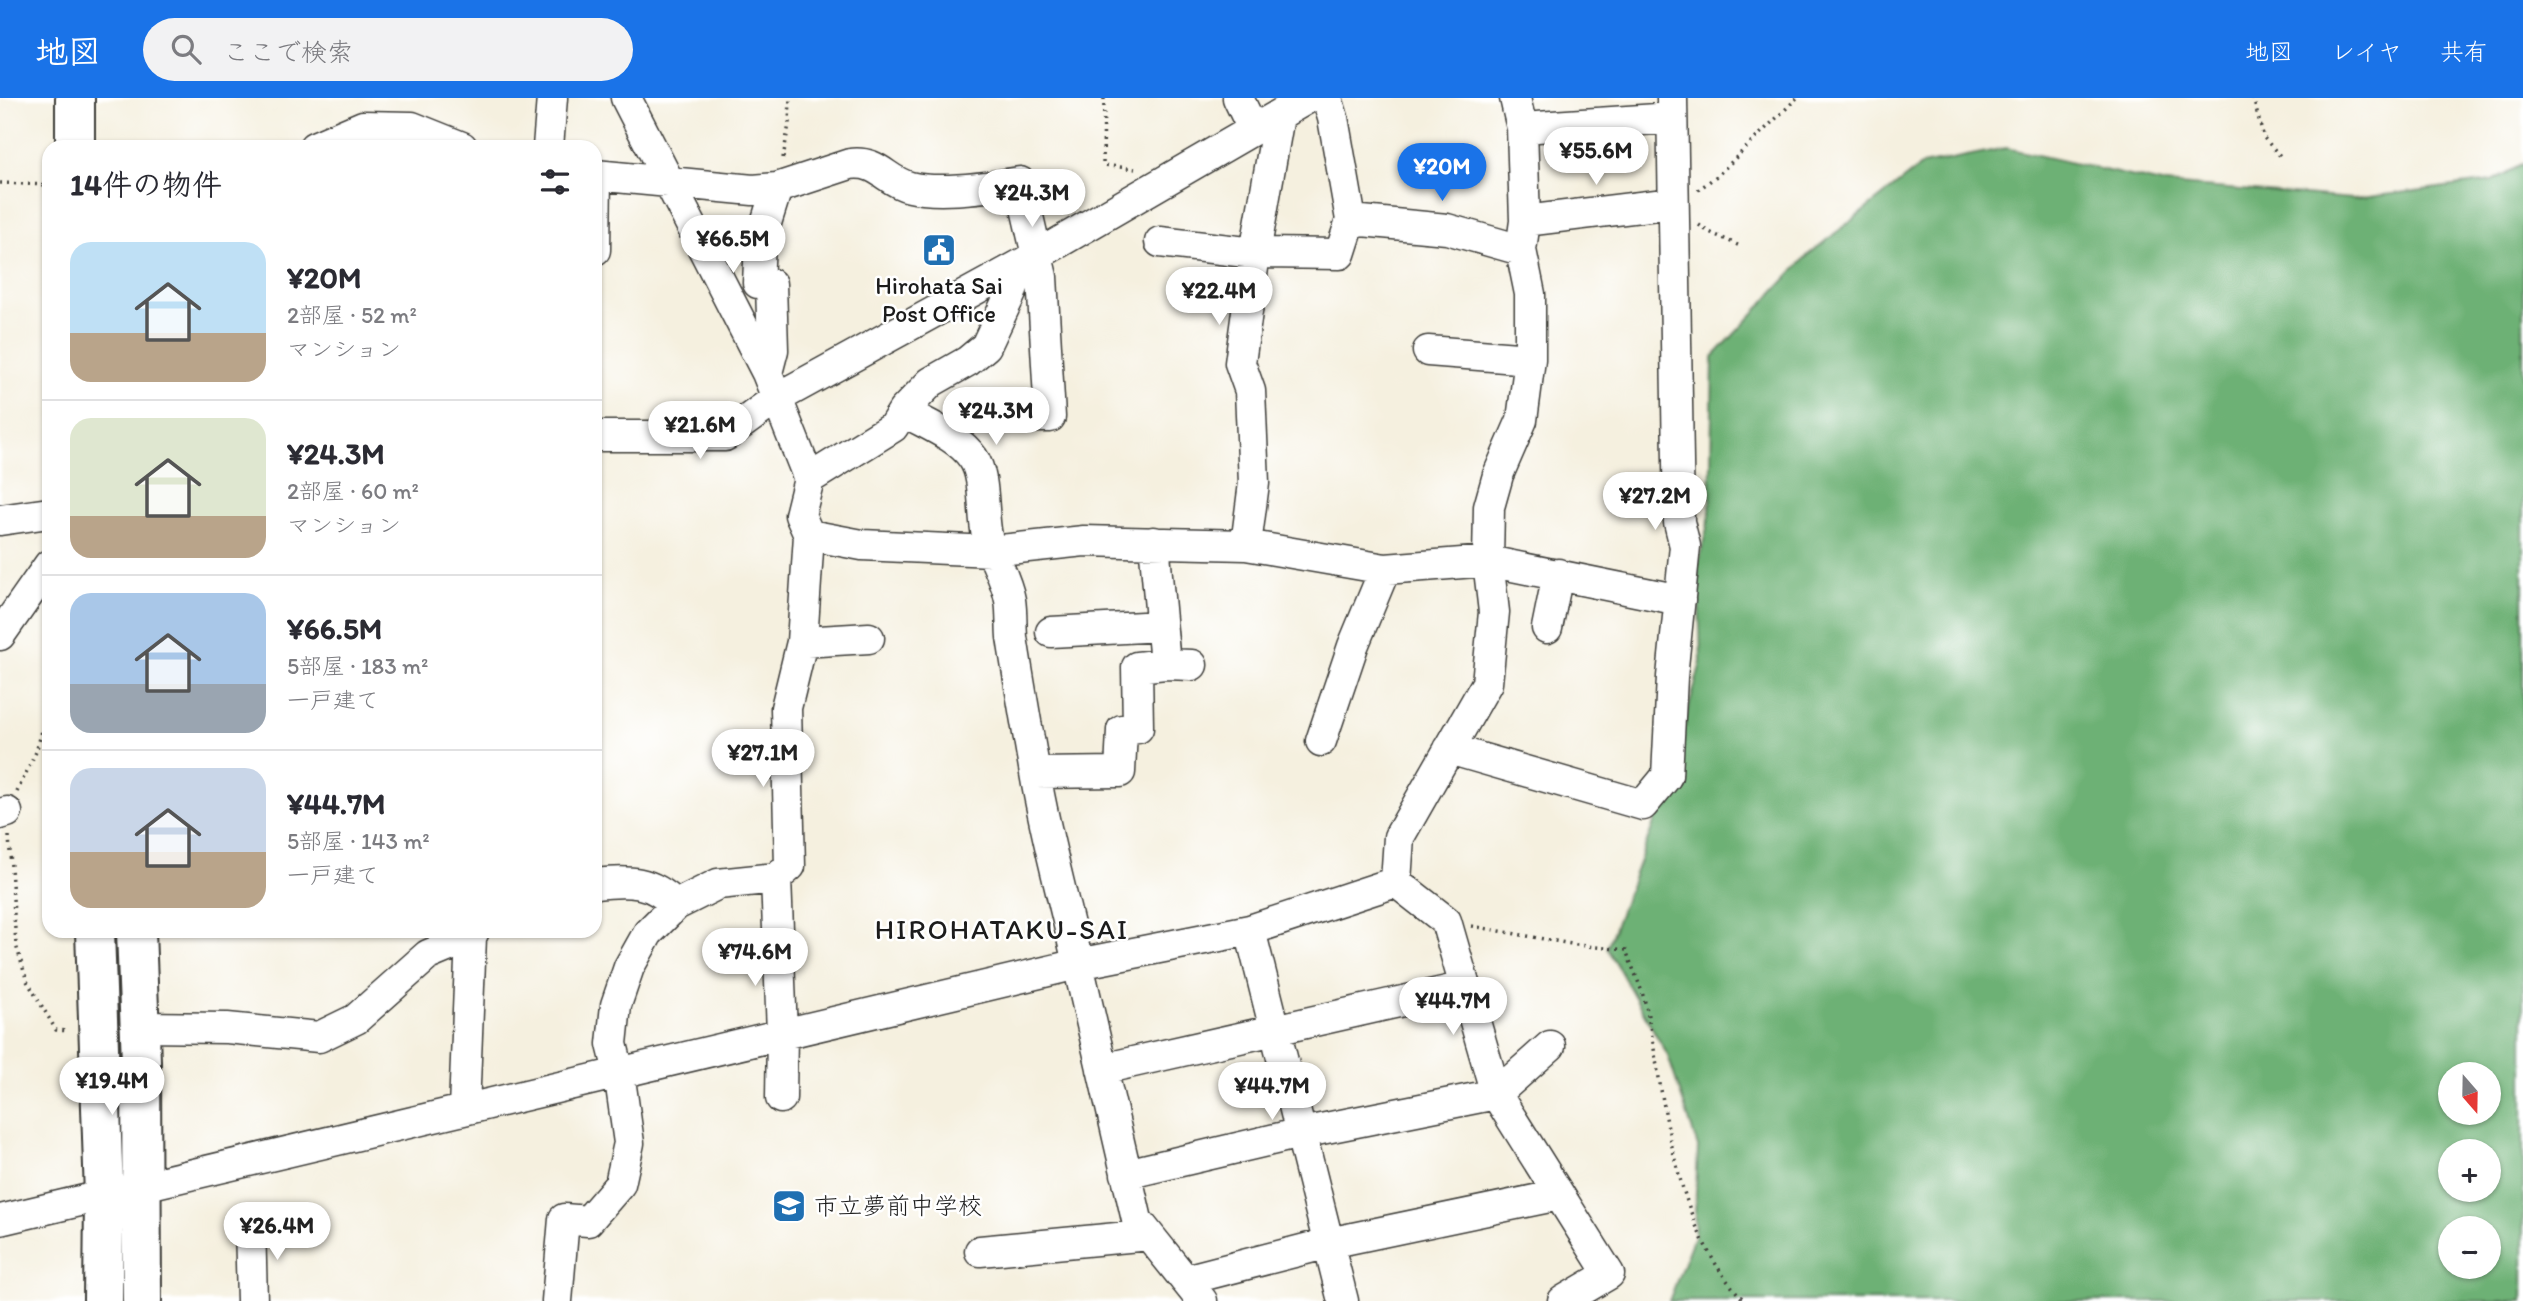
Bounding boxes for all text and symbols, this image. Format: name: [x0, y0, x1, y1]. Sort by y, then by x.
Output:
search box: [143, 18, 633, 81]
icon: search: [167, 30, 205, 68]
text: 地図: [35, 32, 101, 71]
text: ここで検索: [223, 36, 353, 68]
text: 地図: [2245, 37, 2293, 66]
text: レイヤ: [2331, 37, 2402, 66]
text: 共有: [2440, 37, 2488, 66]
pin: ¥55.6M: [1539, 127, 1653, 187]
text: ¥55.6M: [1560, 136, 1632, 164]
pin: ¥20M: [1401, 144, 1483, 203]
text: ¥20M: [1413, 152, 1471, 180]
icon: filters: [536, 163, 574, 201]
text: 14件の物件: [70, 166, 222, 203]
pin: ¥24.3M: [975, 170, 1089, 229]
text: ¥24.3M: [994, 178, 1070, 206]
pin: ¥66.5M: [676, 216, 790, 275]
text: ¥66.5M: [696, 224, 770, 252]
public building icon: Hirohata Sai Post Office: [920, 231, 958, 269]
text: ¥20M: [287, 259, 362, 296]
pin: ¥22.4M: [1162, 268, 1276, 327]
icon: home: [126, 270, 210, 354]
place label: Hirohata Sai Post Office: [875, 271, 1003, 328]
text: ¥22.4M: [1182, 276, 1256, 304]
text: 2部屋 · 52 m²: [287, 301, 417, 329]
text: マンション: [287, 335, 401, 363]
pin: ¥24.3M: [939, 388, 1053, 447]
text: ¥24.3M: [958, 396, 1034, 424]
pin: ¥21.6M: [643, 402, 757, 461]
text: ¥21.6M: [664, 410, 736, 438]
text: ¥24.3M: [287, 435, 385, 472]
icon: home: [126, 446, 210, 530]
pin: ¥27.2M: [1598, 472, 1712, 532]
text: 2部屋 · 60 m²: [287, 477, 419, 505]
text: ¥27.2M: [1619, 481, 1691, 509]
text: マンション: [287, 511, 401, 539]
text: ¥66.5M: [287, 610, 382, 647]
icon: home: [126, 621, 210, 705]
text: 5部屋 · 183 m²: [287, 652, 428, 680]
text: 一戸建て: [287, 686, 379, 714]
pin: ¥27.1M: [706, 730, 820, 789]
text: ¥27.1M: [728, 738, 798, 766]
text: ¥44.7M: [287, 785, 386, 822]
icon: home: [126, 796, 210, 880]
text: 5部屋 · 143 m²: [287, 827, 430, 855]
text: 一戸建て: [287, 861, 379, 889]
district label: HIROHATAKU-SAI: [875, 912, 1129, 946]
pin: ¥74.6M: [698, 928, 812, 988]
text: ¥74.6M: [718, 937, 792, 965]
pin: ¥44.7M: [1396, 978, 1510, 1037]
text: ¥44.7M: [1415, 986, 1491, 1014]
pin: ¥19.4M: [55, 1058, 169, 1117]
pin: ¥44.7M: [1215, 1062, 1329, 1122]
north arrow: [2438, 1062, 2501, 1125]
map controls: [2438, 1062, 2501, 1279]
text: ¥19.4M: [75, 1066, 149, 1094]
text: ¥44.7M: [1234, 1071, 1310, 1099]
button: +: [2438, 1139, 2501, 1202]
school or university icon: 市立夢前中学校: [770, 1187, 808, 1225]
place label: 市立夢前中学校: [814, 1191, 982, 1220]
pin: ¥26.4M: [220, 1202, 334, 1262]
text: ¥26.4M: [240, 1211, 314, 1239]
button: −: [2438, 1216, 2501, 1279]

